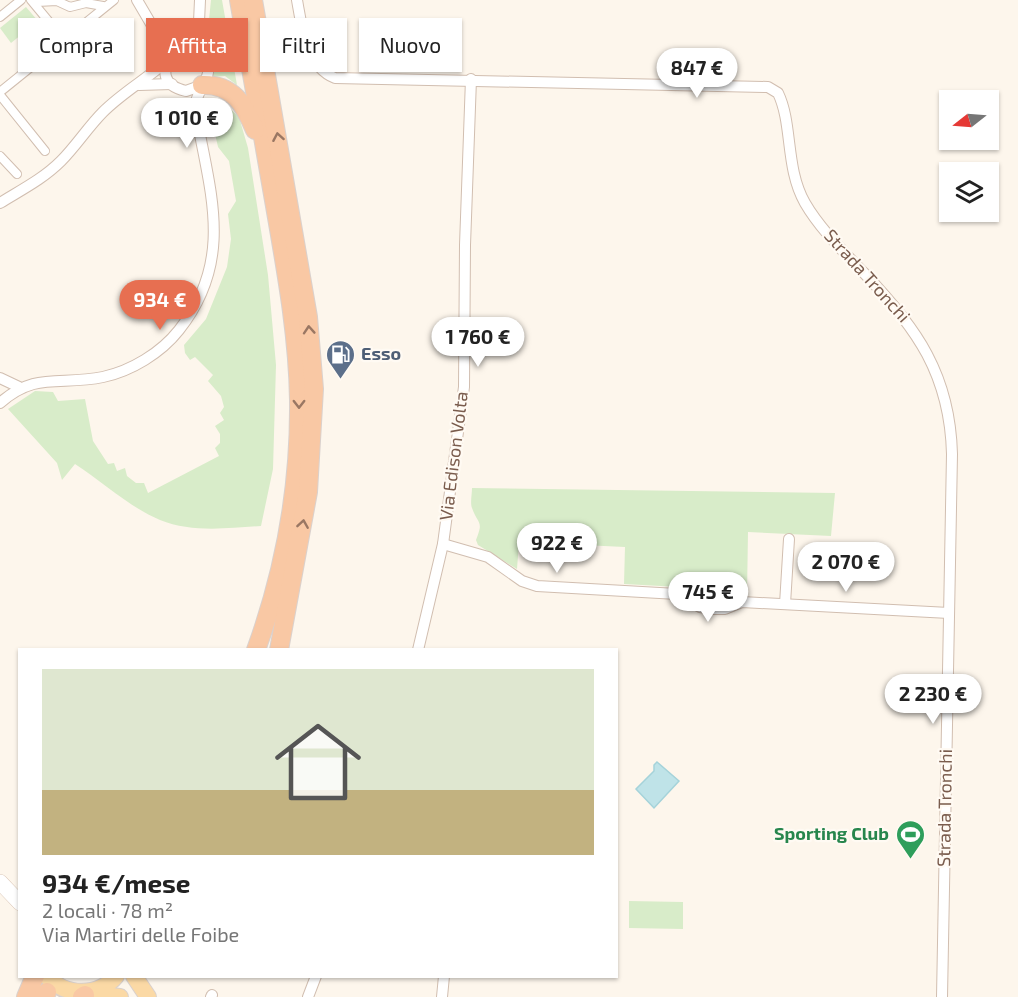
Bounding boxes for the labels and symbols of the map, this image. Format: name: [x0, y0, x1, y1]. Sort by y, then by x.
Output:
pin: 847 €: [655, 48, 739, 99]
north arrow: [939, 90, 999, 150]
pin: 1 010 €: [132, 98, 242, 149]
one-way arrow: [272, 133, 284, 142]
street label: Strada Tronchi: [820, 224, 915, 327]
pin: 934 €: [118, 280, 202, 331]
pin: 1 760 €: [423, 317, 533, 368]
one-way arrow: [303, 325, 316, 334]
fuel station icon: Esso: [324, 338, 356, 380]
place label: Esso: [361, 342, 401, 364]
street label: Via Edison Volta: [434, 390, 472, 522]
one-way arrow: [293, 400, 305, 409]
one-way arrow: [297, 519, 309, 529]
pin: 922 €: [515, 523, 599, 574]
pin: 2 070 €: [791, 542, 901, 593]
pin: 745 €: [666, 572, 750, 623]
pin: 2 230 €: [878, 674, 988, 725]
street label: Strada Tronchi: [932, 749, 956, 867]
sports icon: Sporting Club: [894, 818, 926, 860]
place label: Sporting Club: [774, 822, 889, 844]

